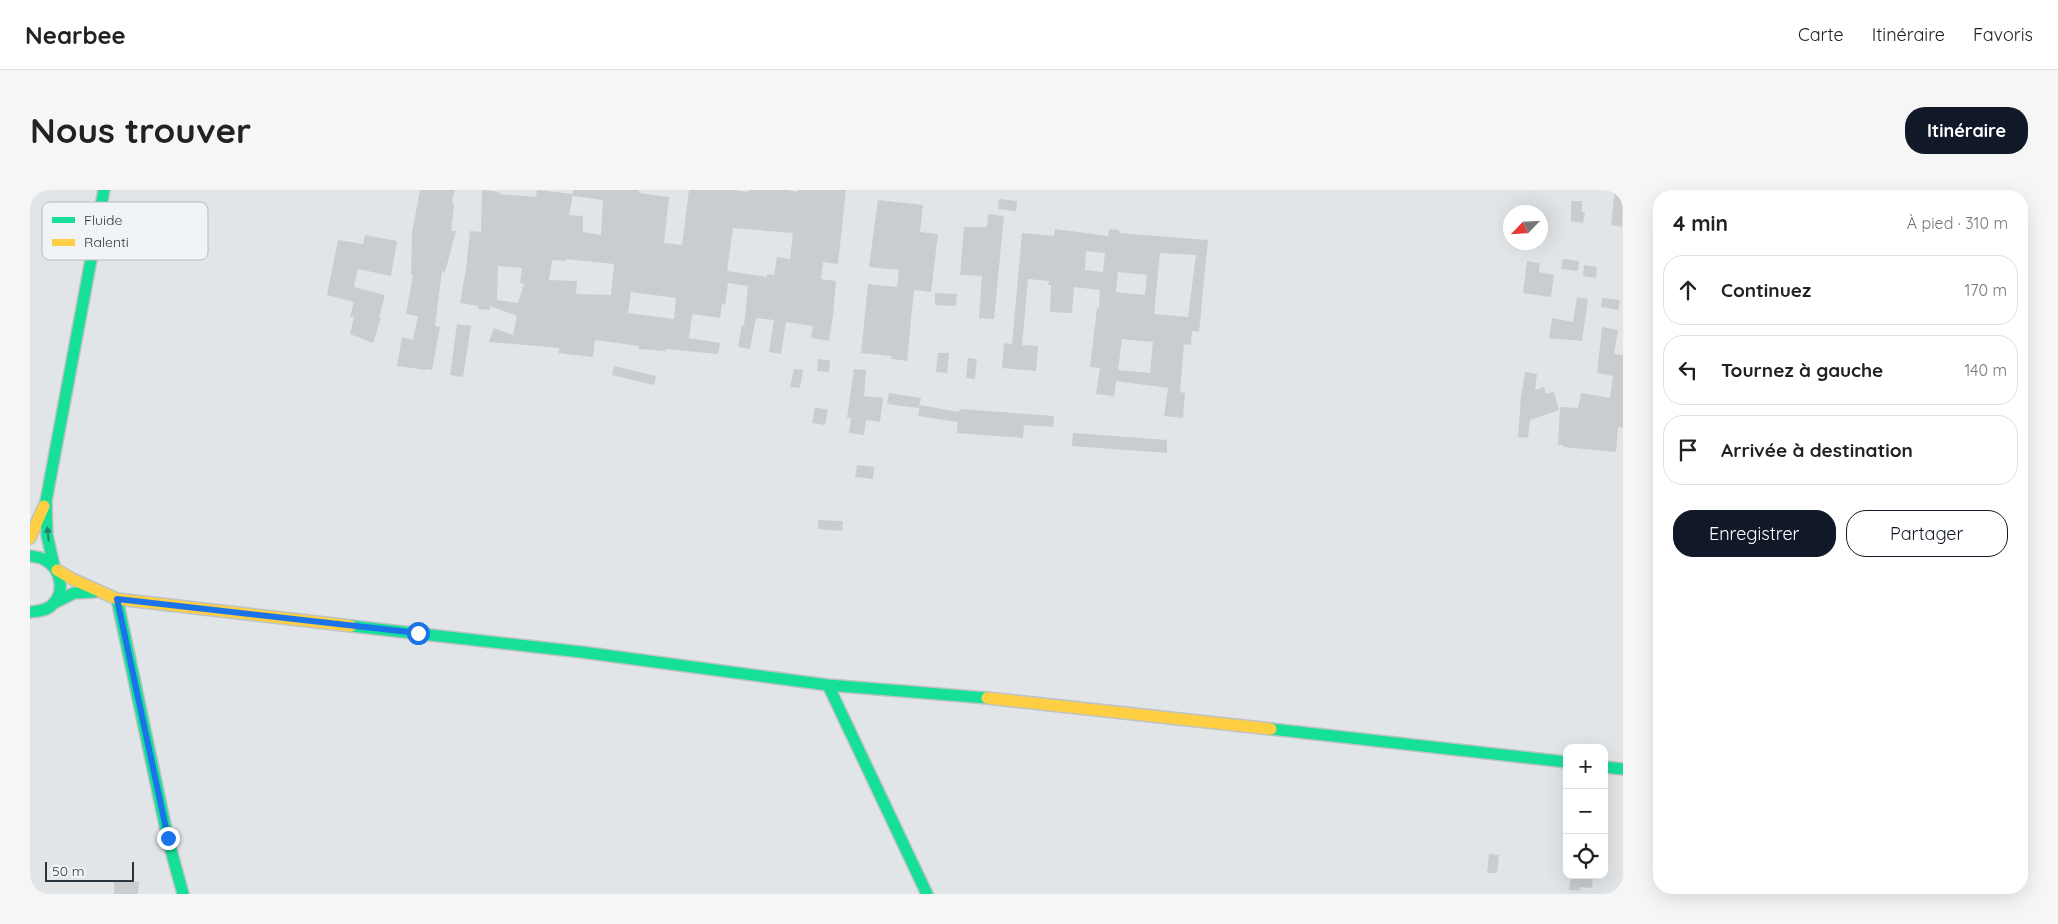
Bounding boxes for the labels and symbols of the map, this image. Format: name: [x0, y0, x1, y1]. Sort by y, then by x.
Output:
legend: [42, 202, 208, 260]
north arrow: [1503, 205, 1548, 250]
text: Fluide: [84, 211, 123, 229]
text: Ralenti: [84, 233, 129, 251]
one-way arrow: [44, 526, 52, 542]
route start: [407, 622, 430, 645]
route end: [157, 827, 180, 850]
scale bar: [45, 859, 134, 882]

